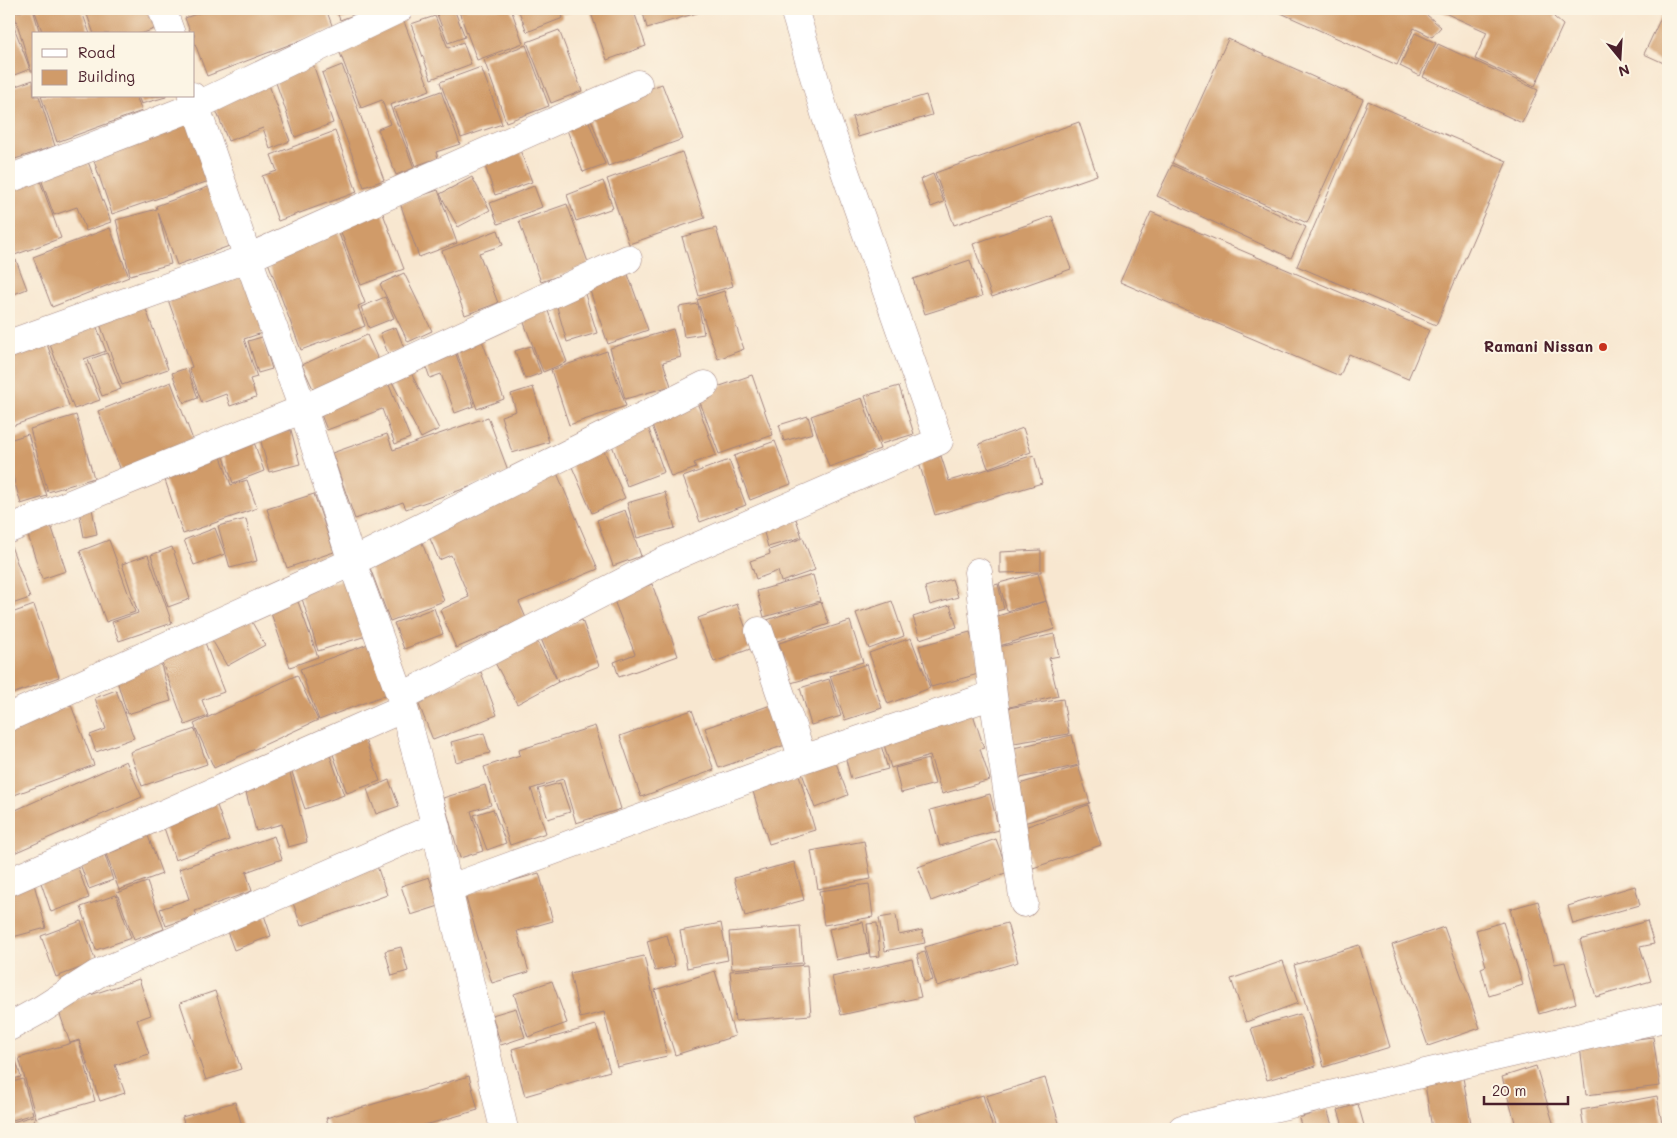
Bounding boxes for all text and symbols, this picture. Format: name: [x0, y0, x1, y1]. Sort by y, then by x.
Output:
legend: [32, 32, 195, 98]
north arrow: [1594, 32, 1644, 82]
text: Road: [78, 42, 115, 62]
text: N: [1616, 60, 1632, 82]
text: Building: [78, 66, 135, 86]
place label: Ramani Nissan: [1484, 336, 1593, 356]
marker: Ramani Nissan: [1597, 341, 1609, 353]
scale bar: [1484, 1073, 1568, 1105]
text: 20 m: [1492, 1080, 1526, 1100]

